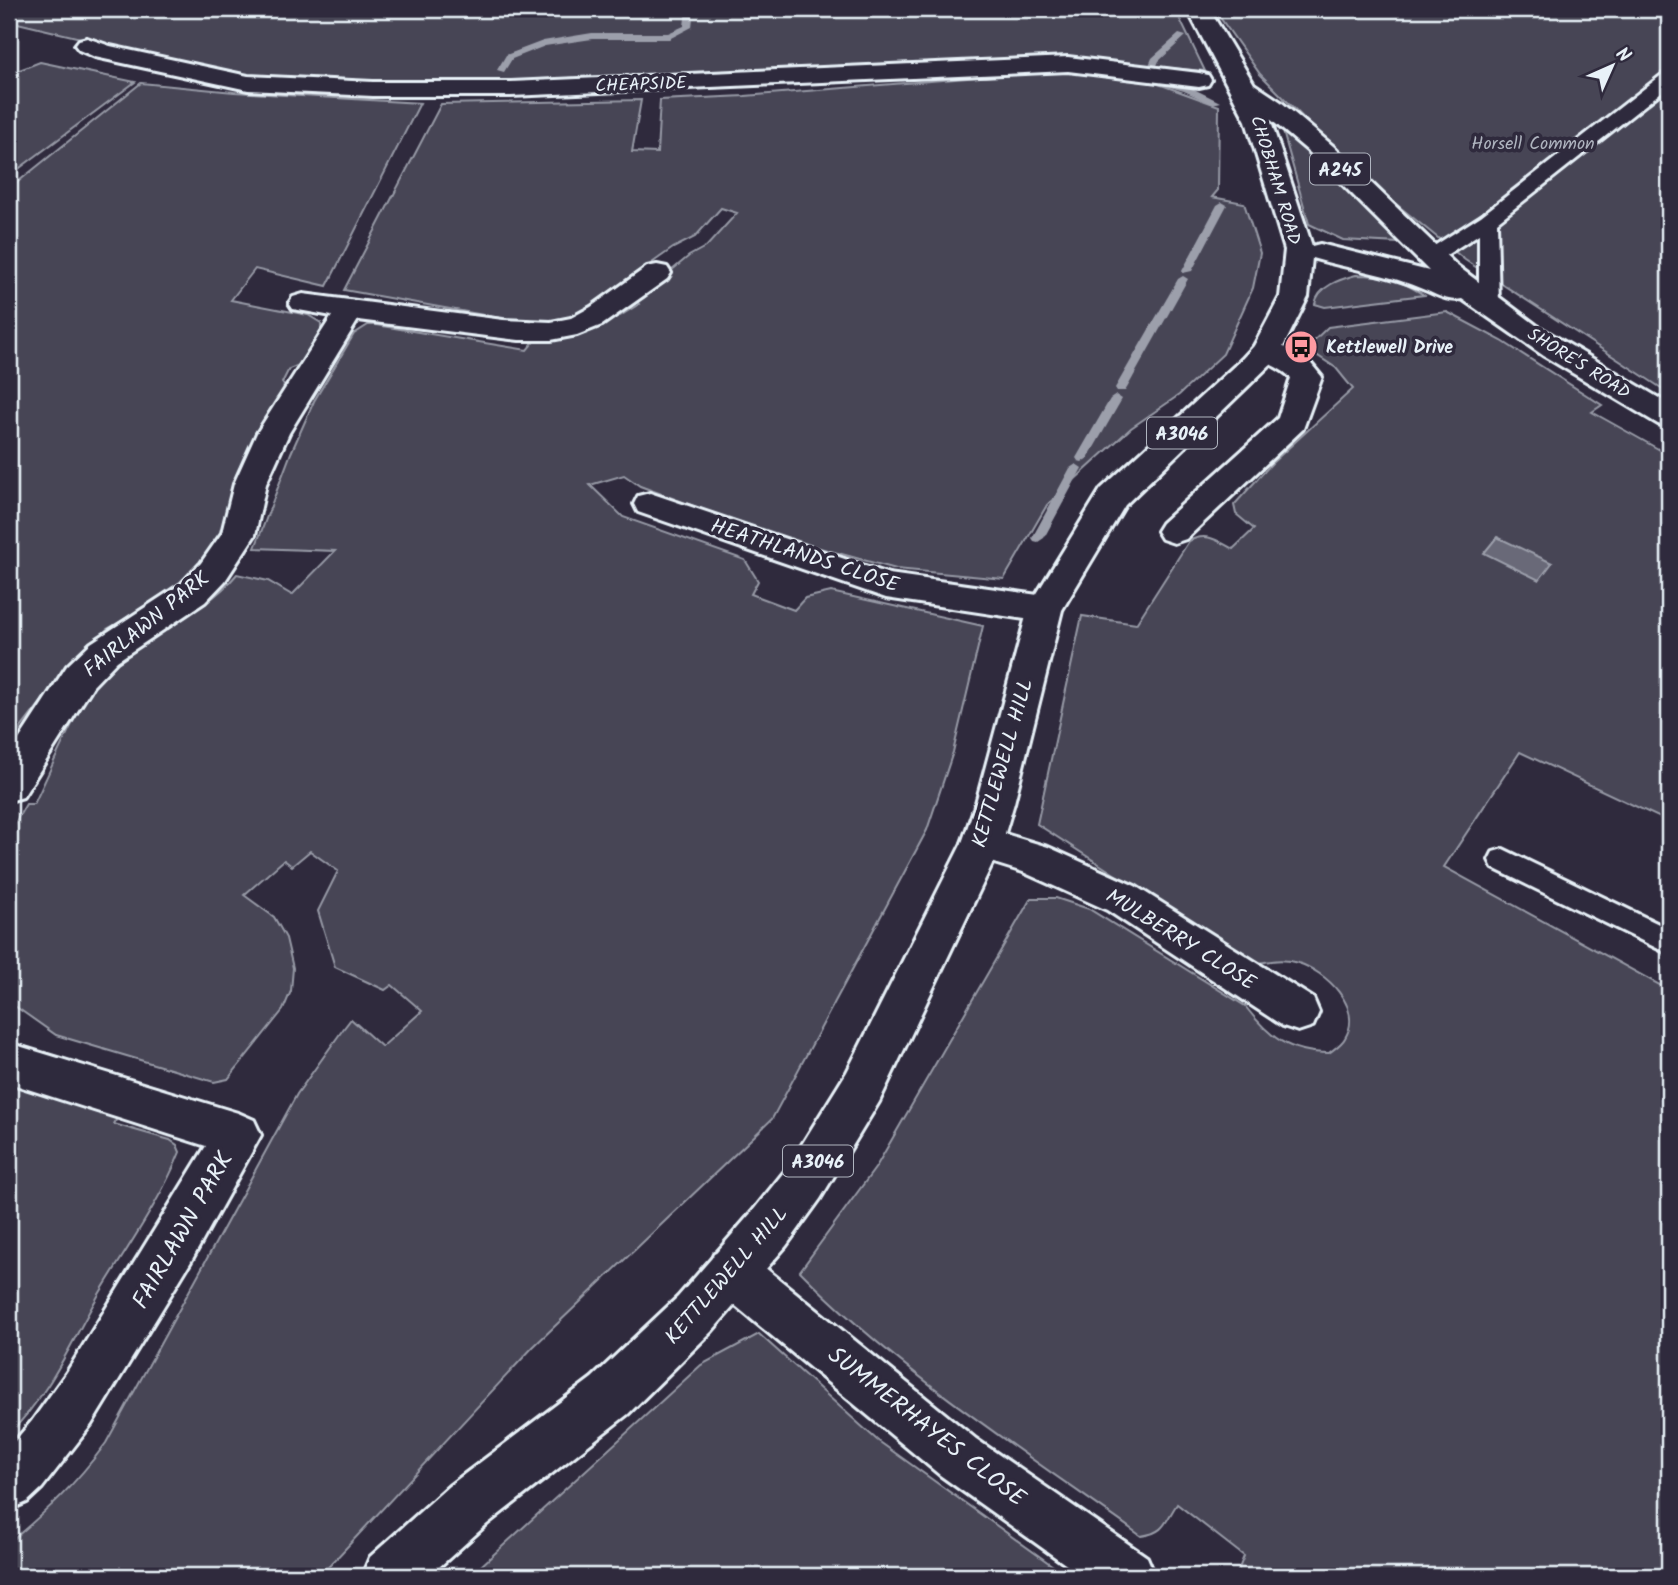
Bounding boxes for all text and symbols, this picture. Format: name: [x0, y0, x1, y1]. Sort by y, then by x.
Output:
north arrow: [1576, 32, 1646, 102]
text: N: [1608, 41, 1637, 70]
street label: CHEAPSIDE: [595, 69, 688, 102]
street label: CHOBHAM ROAD: [1241, 112, 1308, 249]
park label: Horsell Common: [1471, 130, 1595, 159]
road number: A245: [1310, 154, 1370, 184]
street label: SHORE'S ROAD: [1521, 321, 1636, 408]
bus stop icon: Kettlewell Drive: [1282, 328, 1320, 366]
place label: Kettlewell Drive: [1326, 334, 1453, 363]
road number: A3046: [1147, 418, 1217, 448]
street label: HEATHLANDS CLOSE: [706, 510, 904, 603]
street label: FAIRLAWN PARK: [76, 563, 218, 687]
street label: KETTLEWELL HILL: [964, 675, 1043, 852]
street label: MULBERRY CLOSE: [1099, 881, 1262, 1000]
street label: FAIRLAWN PARK: [122, 1144, 245, 1317]
road number: A3046: [783, 1146, 853, 1176]
street label: KETTLEWELL HILL: [657, 1199, 797, 1353]
street label: SUMMERHAYES CLOSE: [818, 1337, 1035, 1518]

